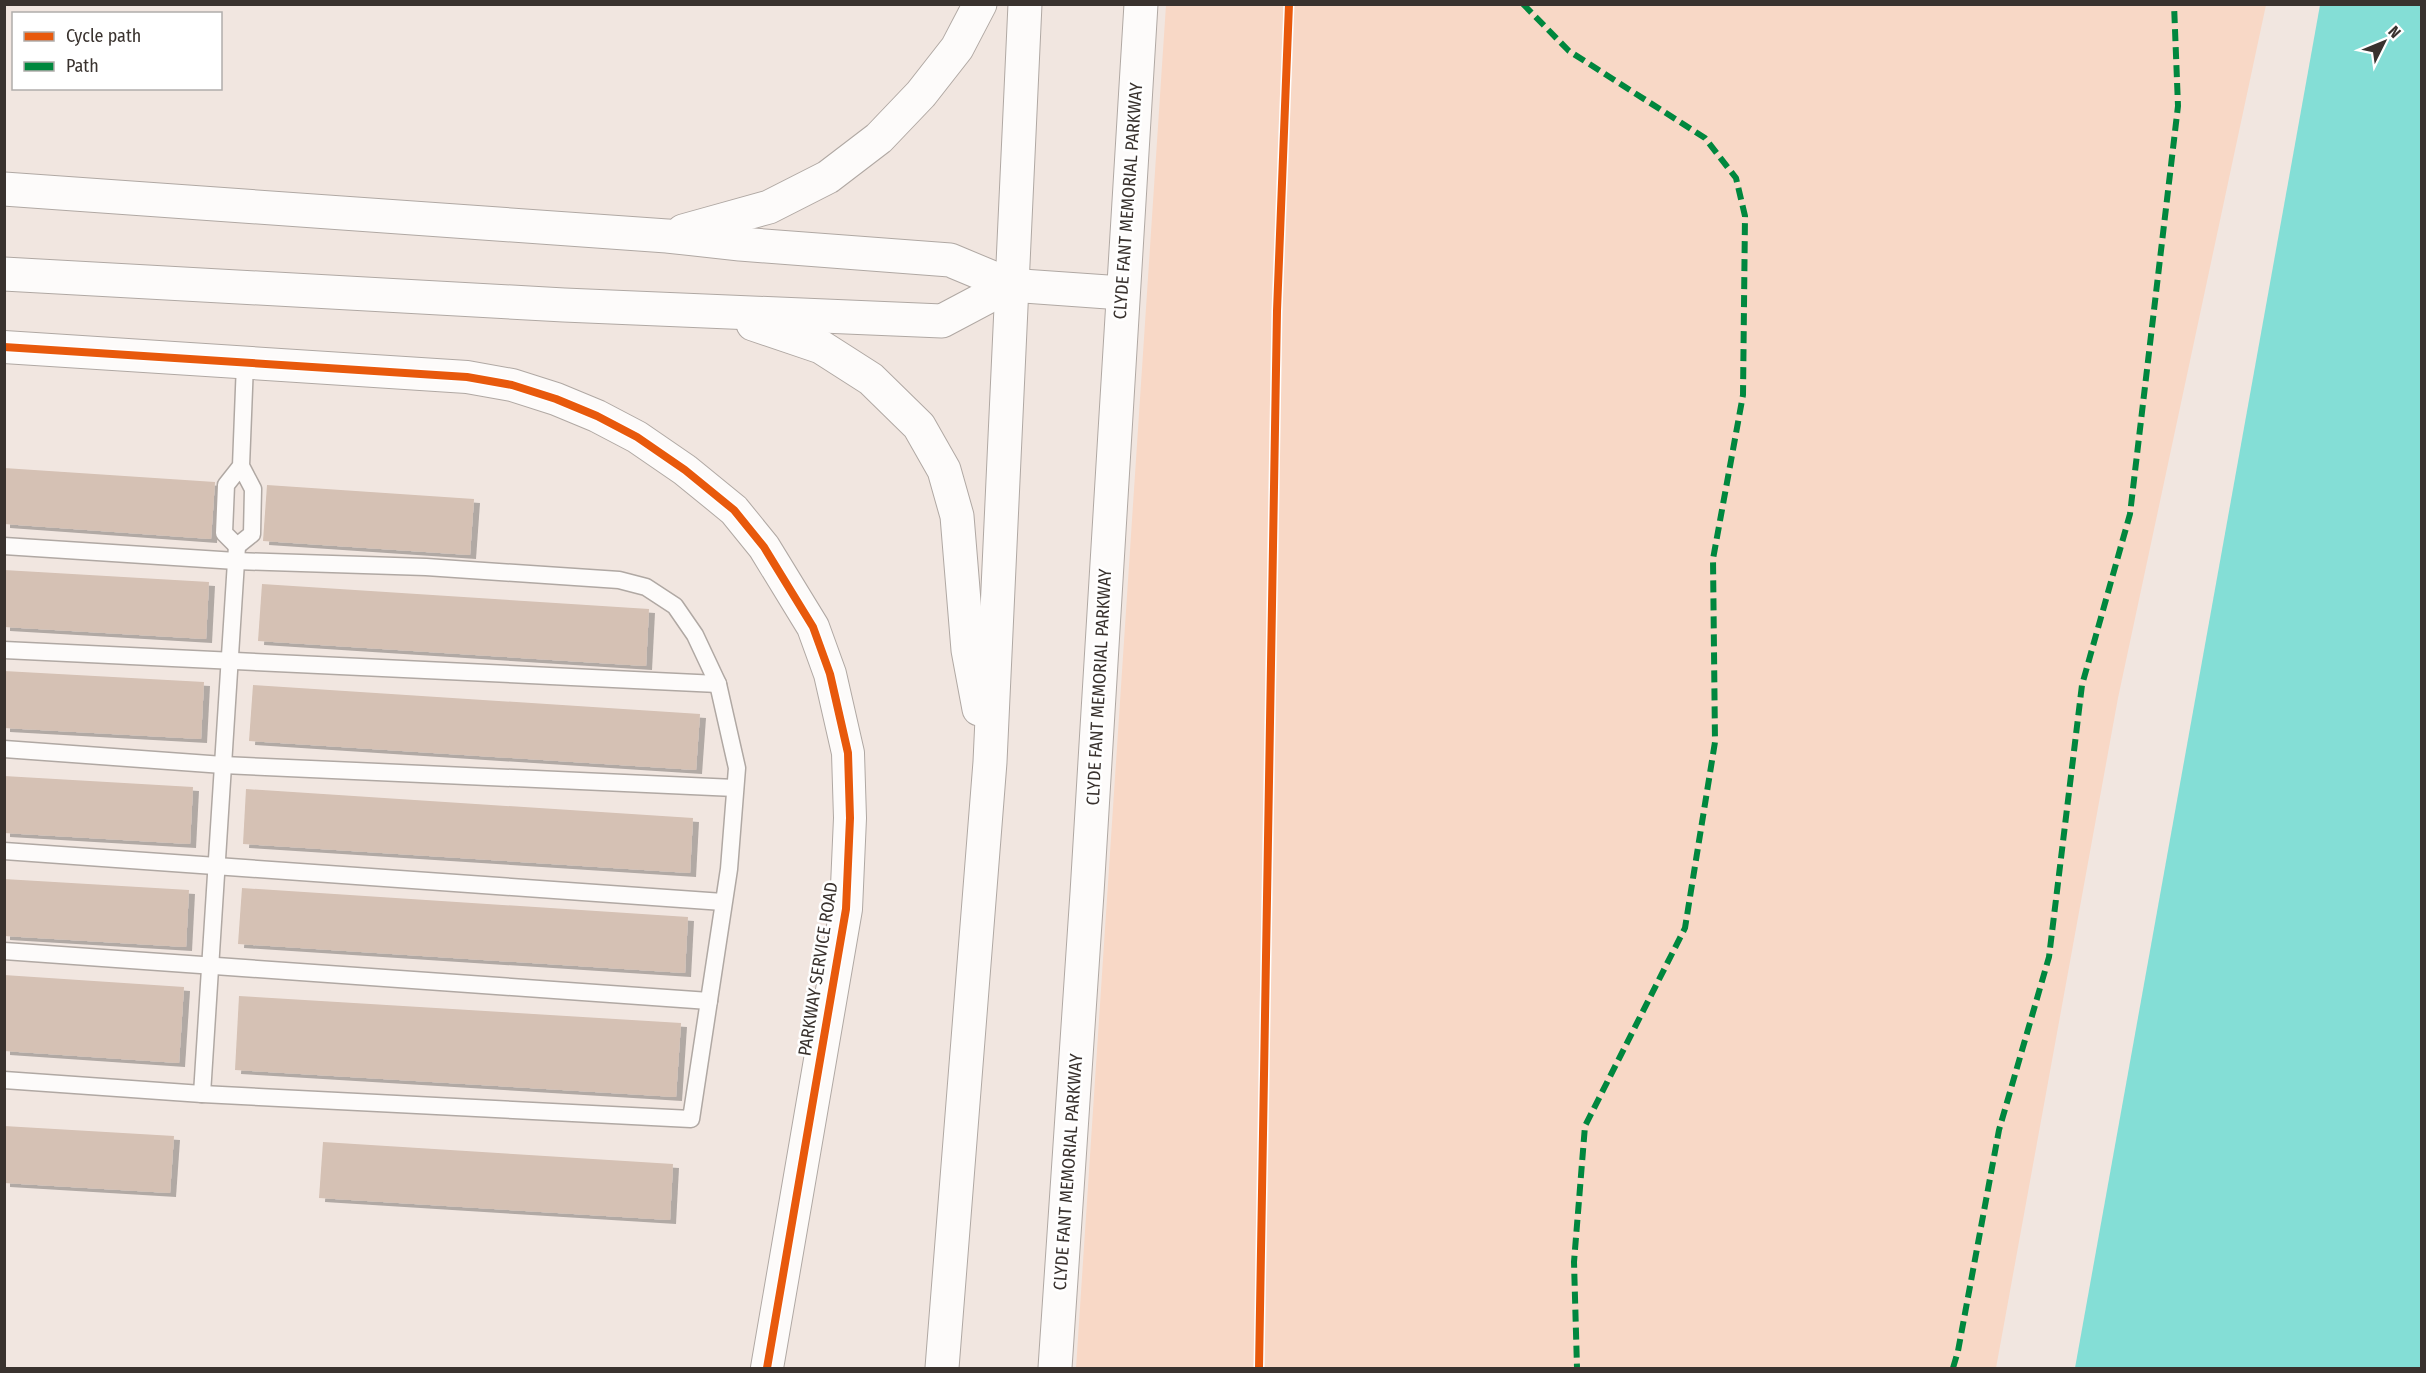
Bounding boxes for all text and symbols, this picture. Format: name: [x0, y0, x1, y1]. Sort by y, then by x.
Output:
legend: [12, 12, 222, 90]
north arrow: [2354, 12, 2414, 72]
text: N: [2384, 22, 2405, 42]
text: Cycle path: [66, 25, 141, 47]
text: Path: [66, 55, 99, 77]
street label: CLYDE FANT MEMORIAL PARKWAY: [1109, 82, 1147, 320]
street label: CLYDE FANT MEMORIAL PARKWAY: [1082, 568, 1116, 806]
street label: PARKWAY SERVICE ROAD: [793, 880, 843, 1058]
street label: CLYDE FANT MEMORIAL PARKWAY: [1049, 1053, 1087, 1291]

